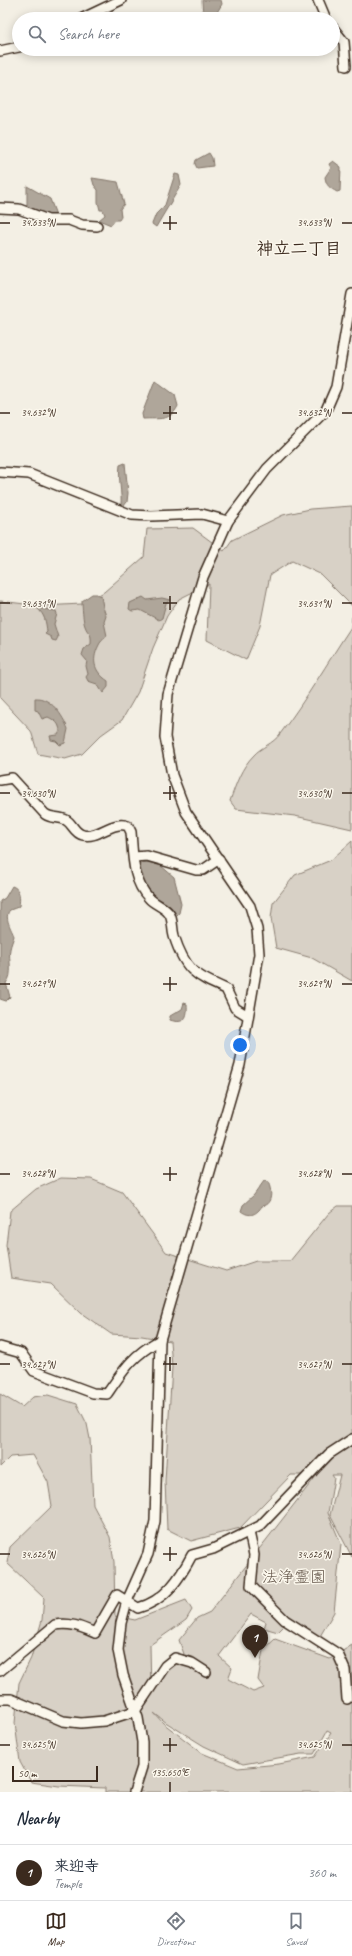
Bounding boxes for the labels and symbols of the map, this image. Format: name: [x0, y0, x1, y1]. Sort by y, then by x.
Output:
text: 34.633°N: [21, 216, 57, 229]
text: 34.633°N: [297, 216, 333, 229]
district label: 神立二丁目: [257, 238, 342, 259]
text: 34.632°N: [21, 406, 57, 419]
text: 34.632°N: [297, 406, 333, 419]
text: 34.631°N: [21, 597, 57, 610]
text: 34.631°N: [297, 597, 333, 610]
text: 34.630°N: [21, 787, 57, 800]
text: 34.630°N: [297, 787, 333, 800]
text: 34.629°N: [21, 977, 57, 990]
text: 34.629°N: [297, 977, 333, 990]
your location: [230, 1035, 250, 1055]
text: 34.628°N: [21, 1167, 57, 1180]
text: 34.628°N: [297, 1167, 333, 1180]
text: 34.627°N: [21, 1358, 57, 1371]
text: 34.627°N: [297, 1358, 333, 1371]
text: 34.626°N: [21, 1548, 57, 1561]
text: 34.626°N: [297, 1548, 333, 1561]
park label: 法浄霊園: [262, 1567, 326, 1587]
pin: 1: [242, 1625, 268, 1658]
text: 34.625°N: [21, 1738, 57, 1751]
text: 34.625°N: [297, 1738, 333, 1751]
scale bar: [12, 1764, 98, 1783]
text: 135.650°E: [151, 1766, 190, 1779]

